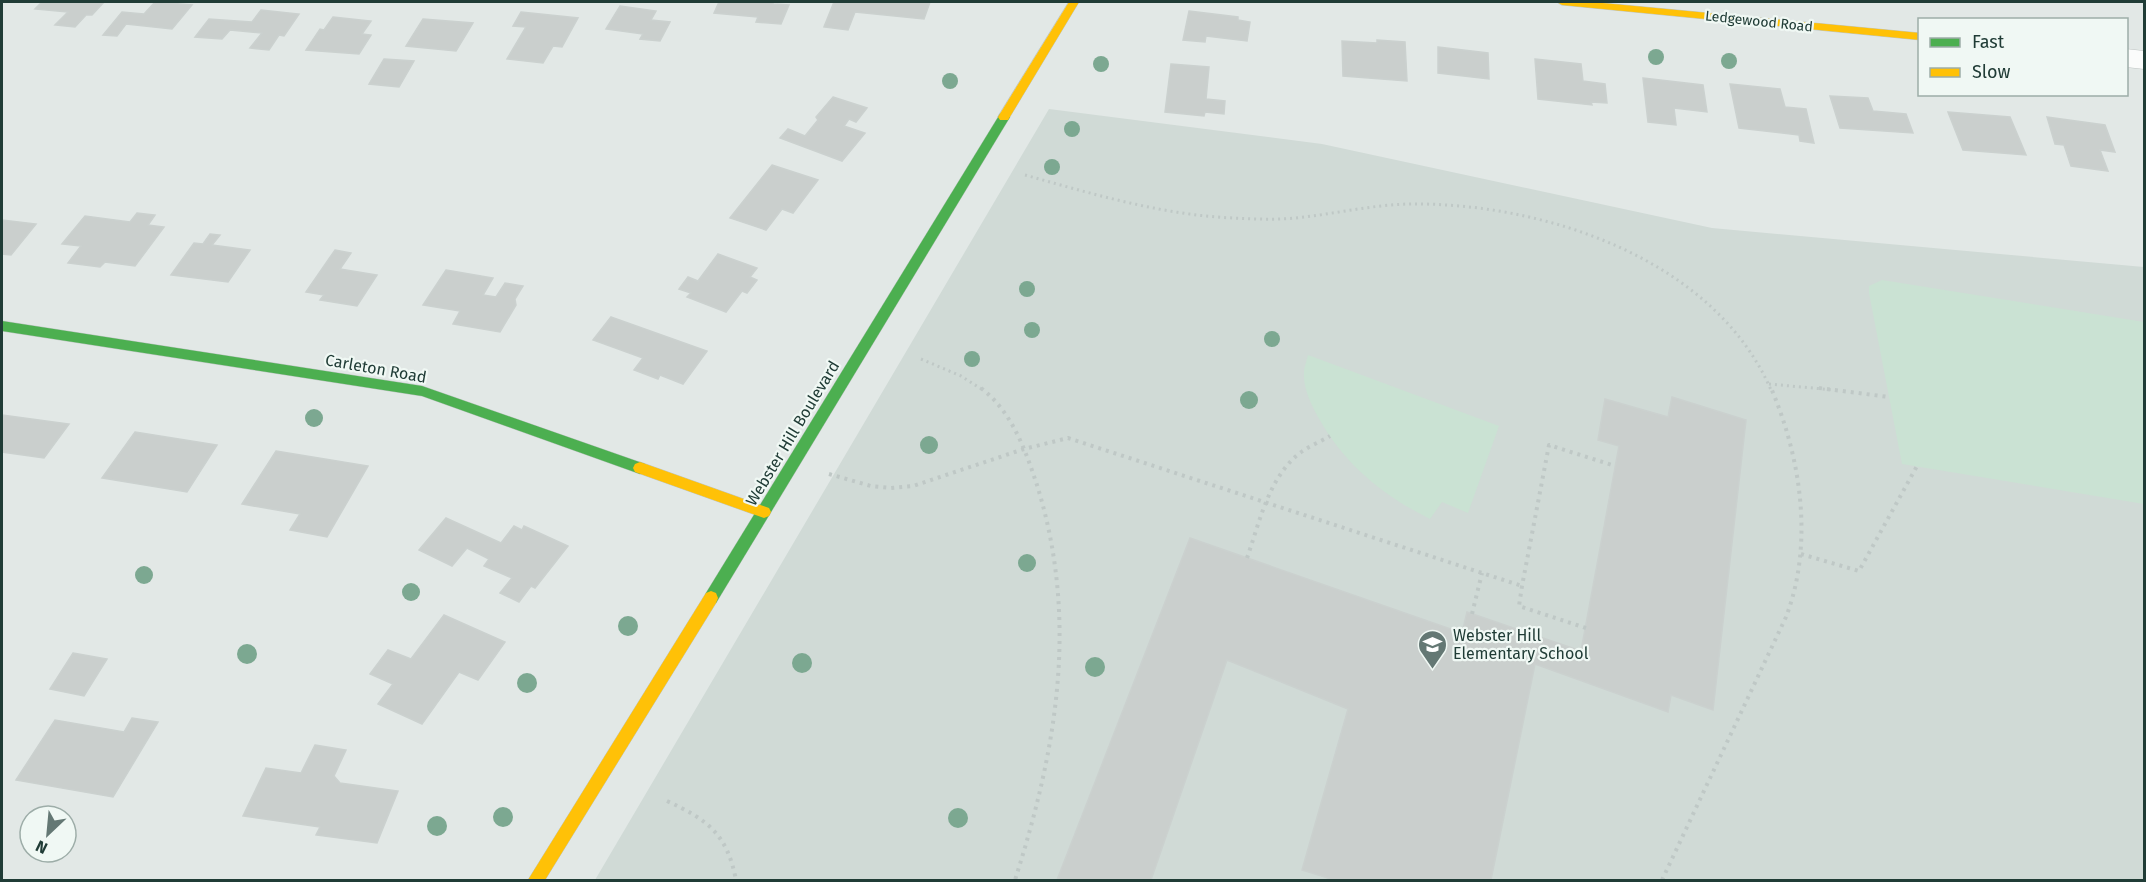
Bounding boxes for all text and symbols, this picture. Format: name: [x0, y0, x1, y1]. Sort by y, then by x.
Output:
street label: Ledgewood Road: [1704, 7, 1814, 36]
legend: [1918, 18, 2128, 96]
text: Fast: [1972, 31, 2005, 53]
text: Slow: [1972, 61, 2011, 83]
street label: Carleton Road: [324, 350, 428, 387]
street label: Webster Hill Boulevard: [742, 357, 843, 509]
place label: Webster Hill Elementary School: [1453, 626, 1589, 663]
school or university icon: Webster Hill Elementary School: [1416, 628, 1448, 670]
north arrow: [18, 804, 78, 864]
text: N: [33, 836, 51, 858]

